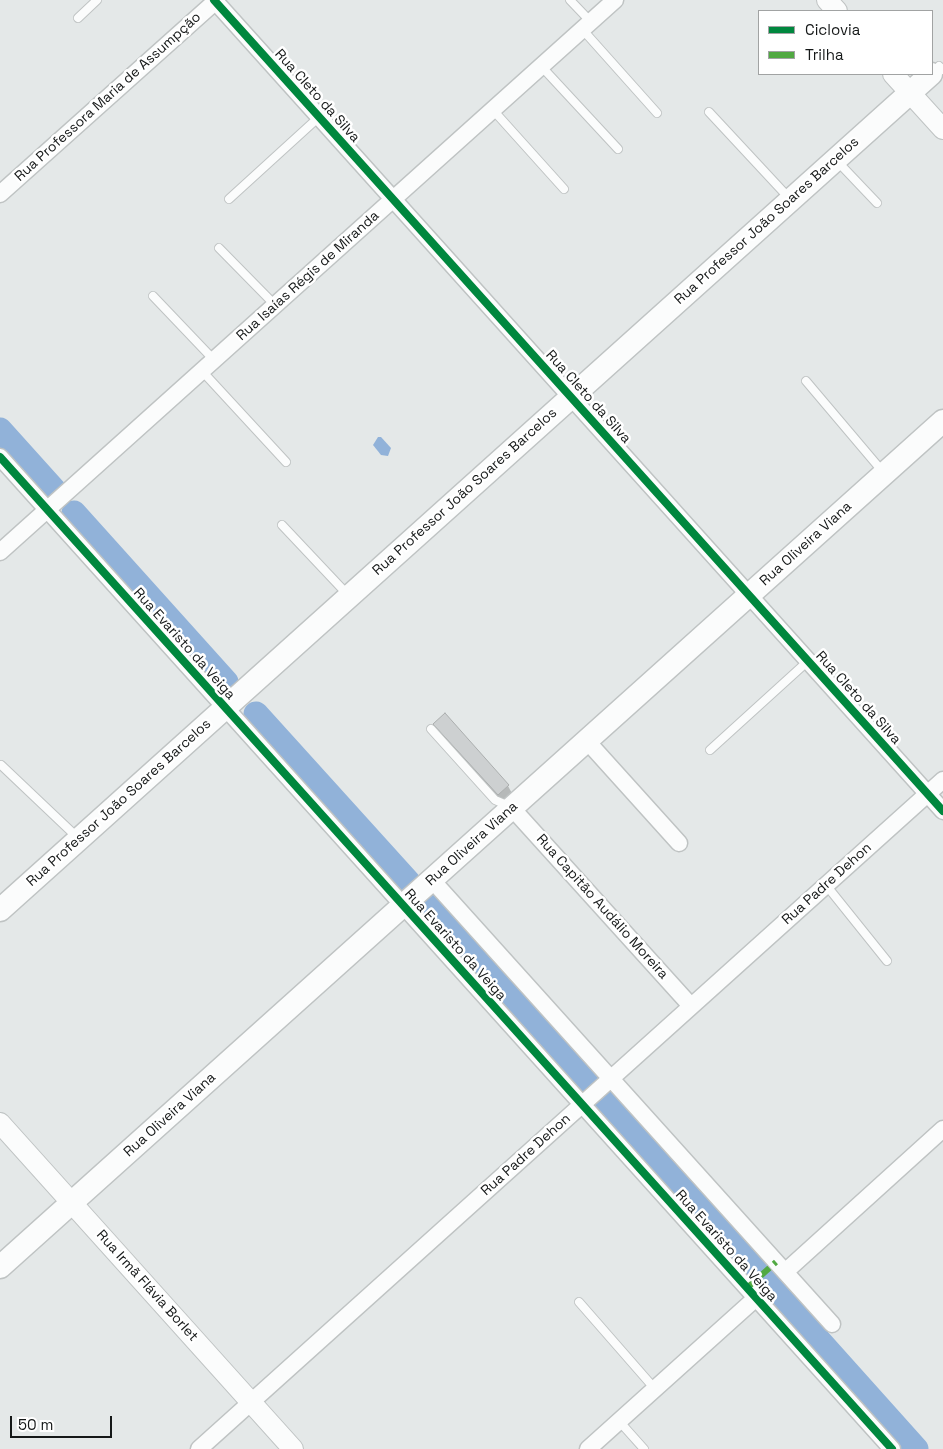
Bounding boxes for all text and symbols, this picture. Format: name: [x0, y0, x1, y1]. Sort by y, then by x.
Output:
street label: Rua Professora Maria de Assumpção: [11, 9, 205, 185]
legend: [758, 10, 933, 75]
text: Ciclovia: [805, 20, 860, 39]
text: Trilha: [805, 45, 844, 64]
street label: Rua Cleto da Silva: [271, 46, 363, 146]
street label: Rua Professor João Soares Barcelos: [671, 134, 863, 308]
street label: Rua Isaías Régis de Miranda: [233, 208, 383, 344]
street label: Rua Cleto da Silva: [542, 347, 634, 447]
street label: Rua Professor João Soares Barcelos: [369, 405, 561, 579]
street label: Rua Oliveira Viana: [757, 498, 855, 590]
street label: Rua Evaristo da Veiga: [129, 585, 239, 703]
street label: Rua Cleto da Silva: [812, 648, 904, 748]
street label: Rua Professor João Soares Barcelos: [23, 716, 215, 890]
street label: Rua Oliveira Viana: [423, 798, 521, 890]
street label: Rua Capitão Audálio Moreira: [532, 831, 672, 983]
street label: Rua Padre Dehon: [779, 839, 875, 929]
street label: Rua Evaristo da Veiga: [400, 886, 510, 1004]
street label: Rua Oliveira Viana: [121, 1069, 219, 1161]
street label: Rua Padre Dehon: [478, 1110, 574, 1200]
street label: Rua Evaristo da Veiga: [671, 1187, 781, 1305]
street label: Rua Irmã Flávia Borlet: [93, 1227, 201, 1345]
scale bar: [12, 1406, 115, 1438]
text: 50 m: [18, 1415, 53, 1434]

